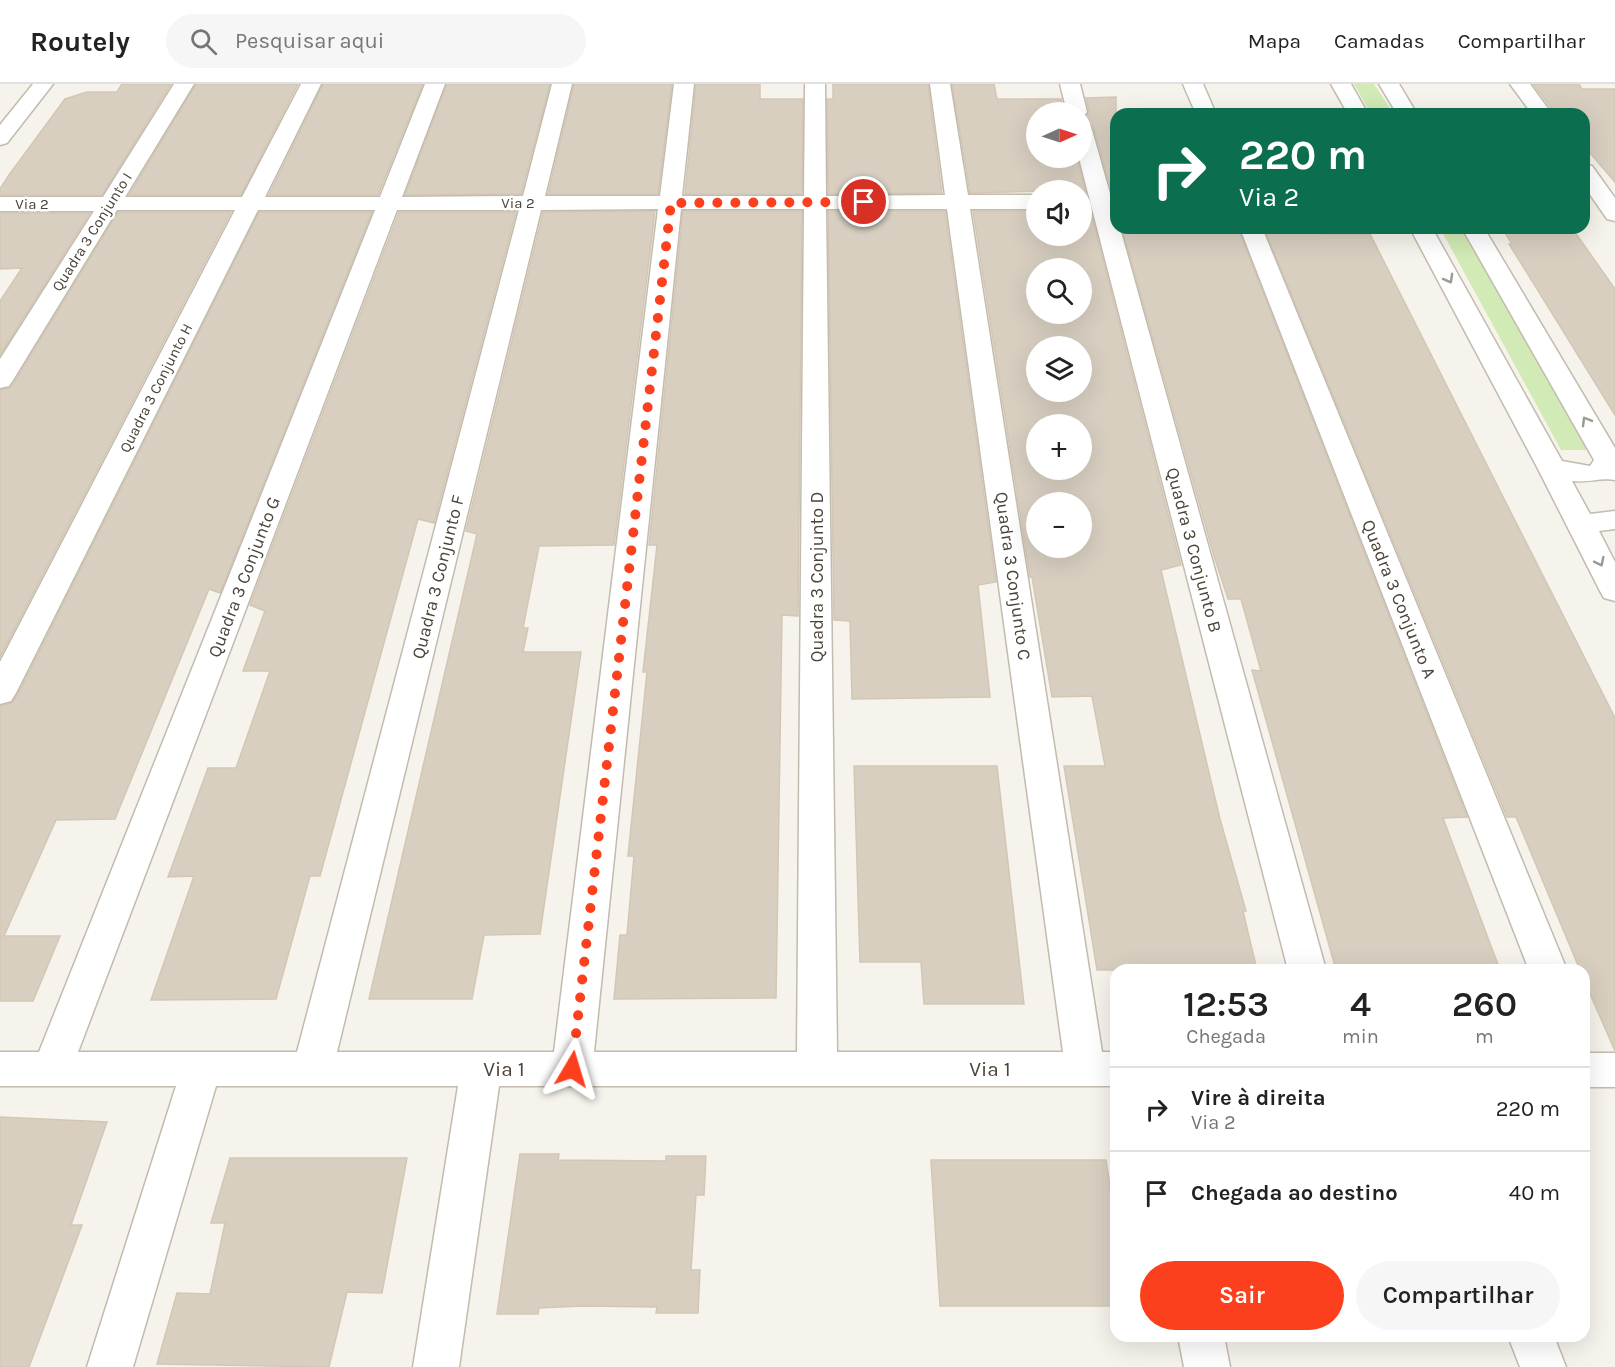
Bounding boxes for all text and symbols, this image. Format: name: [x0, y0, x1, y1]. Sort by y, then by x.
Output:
search box: [166, 14, 586, 68]
text: Routely: [30, 25, 130, 58]
icon: search: [187, 25, 220, 58]
text: Pesquisar aqui: [235, 28, 384, 54]
text: Mapa: [1248, 29, 1301, 53]
text: Camadas: [1334, 29, 1425, 53]
text: Compartilhar: [1458, 29, 1585, 53]
north arrow: [1026, 102, 1092, 168]
map controls: [1026, 102, 1092, 558]
text: 220 m: [1239, 130, 1367, 180]
icon: right: [1140, 132, 1218, 210]
street label: Quadra 3 Conjunto I: [48, 169, 136, 295]
pin: [838, 176, 889, 227]
button: sound: [1026, 180, 1092, 246]
text: Via 2: [1239, 181, 1299, 213]
icon: arrive: [847, 185, 880, 218]
street label: Via 2: [501, 194, 535, 212]
street label: Via 2: [15, 195, 49, 213]
button: search: [1026, 258, 1092, 324]
one-way arrow: [1442, 273, 1453, 284]
street label: Quadra 3 Conjunto H: [116, 320, 196, 456]
button: layers: [1026, 336, 1092, 402]
button: +: [1026, 414, 1092, 480]
one-way arrow: [1581, 417, 1593, 427]
street label: Quadra 3 Conjunto B: [1161, 465, 1227, 635]
street label: Quadra 3 Conjunto C: [990, 490, 1036, 662]
street label: Quadra 3 Conjunto D: [806, 492, 828, 662]
button: −: [1026, 492, 1092, 558]
street label: Quadra 3 Conjunto F: [407, 493, 469, 661]
street label: Quadra 3 Conjunto G: [203, 494, 285, 660]
street label: Quadra 3 Conjunto A: [1357, 516, 1441, 682]
one-way arrow: [1593, 556, 1604, 567]
text: 12:53: [1183, 983, 1269, 1025]
text: 4: [1350, 983, 1371, 1025]
text: 260: [1452, 983, 1517, 1025]
text: Chegada: [1186, 1025, 1266, 1048]
text: min: [1342, 1025, 1379, 1048]
text: m: [1475, 1025, 1494, 1048]
position arrow: [540, 1037, 604, 1101]
street label: Via 1: [483, 1057, 525, 1081]
street label: Via 1: [969, 1057, 1011, 1081]
text: Vire à direita: [1191, 1085, 1326, 1111]
icon: right: [1140, 1093, 1173, 1126]
text: 220 m: [1496, 1096, 1560, 1122]
text: Via 2: [1191, 1111, 1236, 1134]
icon: arrive: [1140, 1177, 1173, 1210]
text: Chegada ao destino: [1191, 1180, 1398, 1206]
text: 40 m: [1509, 1180, 1560, 1206]
button: Sair: [1140, 1261, 1344, 1330]
button: Compartilhar: [1356, 1261, 1560, 1330]

